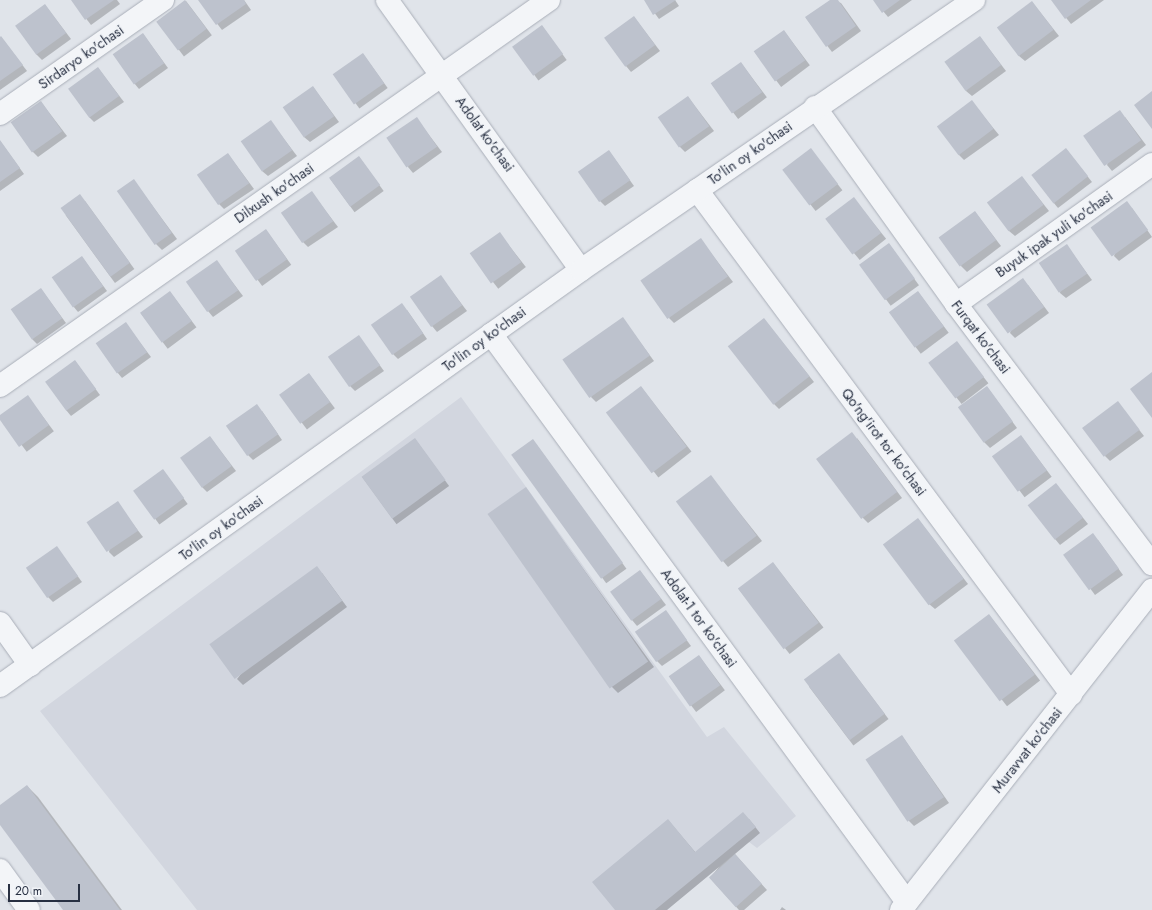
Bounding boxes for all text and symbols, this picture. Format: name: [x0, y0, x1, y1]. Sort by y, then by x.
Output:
street label: Sirdaryo ko'chasi: [35, 21, 127, 93]
street label: Adolat ko'chasi: [452, 93, 518, 175]
street label: To'lin oy ko'chasi: [705, 118, 795, 188]
street label: Dilxush ko'chasi: [231, 159, 317, 227]
street label: Buyuk ipak yuli ko'chasi: [992, 187, 1116, 281]
street label: Furqat ko'chasi: [948, 297, 1014, 377]
street label: To'lin oy ko'chasi: [439, 303, 529, 375]
street label: Qo'ng'irot tor ko'chasi: [838, 385, 930, 499]
street label: To'lin oy ko'chasi: [176, 492, 266, 564]
street label: Adolat-1 tor ko'chasi: [657, 565, 741, 671]
street label: Muravvat ko'chasi: [988, 704, 1066, 796]
scale bar: [10, 876, 82, 902]
text: 20 m: [15, 882, 42, 900]

